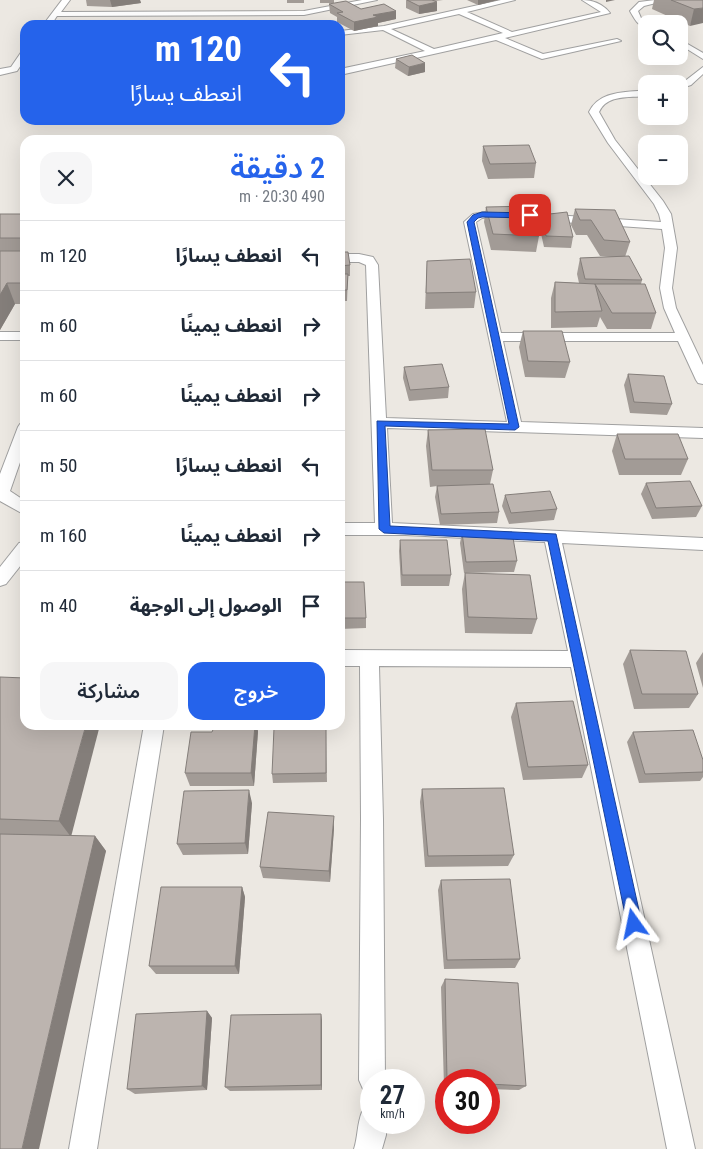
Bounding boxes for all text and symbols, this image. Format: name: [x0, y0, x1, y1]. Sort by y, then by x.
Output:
map controls: [638, 15, 688, 185]
button: search: [638, 15, 688, 65]
text: 120 m: [155, 29, 242, 70]
icon: left: [260, 40, 325, 105]
button: +: [638, 75, 688, 125]
text: انعطف يسارًا: [130, 81, 242, 106]
button: −: [638, 135, 688, 185]
text: 2 دقيقة: [230, 150, 325, 185]
button: close: [40, 152, 92, 204]
text: 490 m · 20:30: [239, 187, 325, 206]
pin: [509, 194, 551, 236]
icon: arrive: [516, 201, 544, 229]
icon: left: [297, 242, 325, 270]
text: 120 m: [40, 244, 87, 267]
text: انعطف يسارًا: [176, 244, 282, 267]
icon: right: [297, 312, 325, 340]
text: 60 m: [40, 314, 77, 337]
text: انعطف يمينًا: [180, 314, 282, 337]
icon: right: [297, 382, 325, 410]
text: 60 m: [40, 384, 77, 407]
text: انعطف يمينًا: [180, 384, 282, 407]
icon: left: [297, 452, 325, 480]
text: 50 m: [40, 454, 77, 477]
text: انعطف يسارًا: [176, 454, 282, 477]
icon: right: [297, 522, 325, 550]
text: 160 m: [40, 524, 87, 547]
text: انعطف يمينًا: [180, 524, 282, 547]
icon: arrive: [297, 592, 325, 620]
text: 40 m: [40, 594, 77, 617]
text: الوصول إلى الوجهة: [130, 594, 282, 617]
button: مشاركة: [40, 662, 178, 720]
button: خروج: [188, 662, 325, 720]
position arrow: [607, 897, 659, 949]
speed limit sign: 30: [435, 1069, 500, 1134]
text: 27: [380, 1081, 405, 1110]
text: km/h: [380, 1107, 405, 1121]

